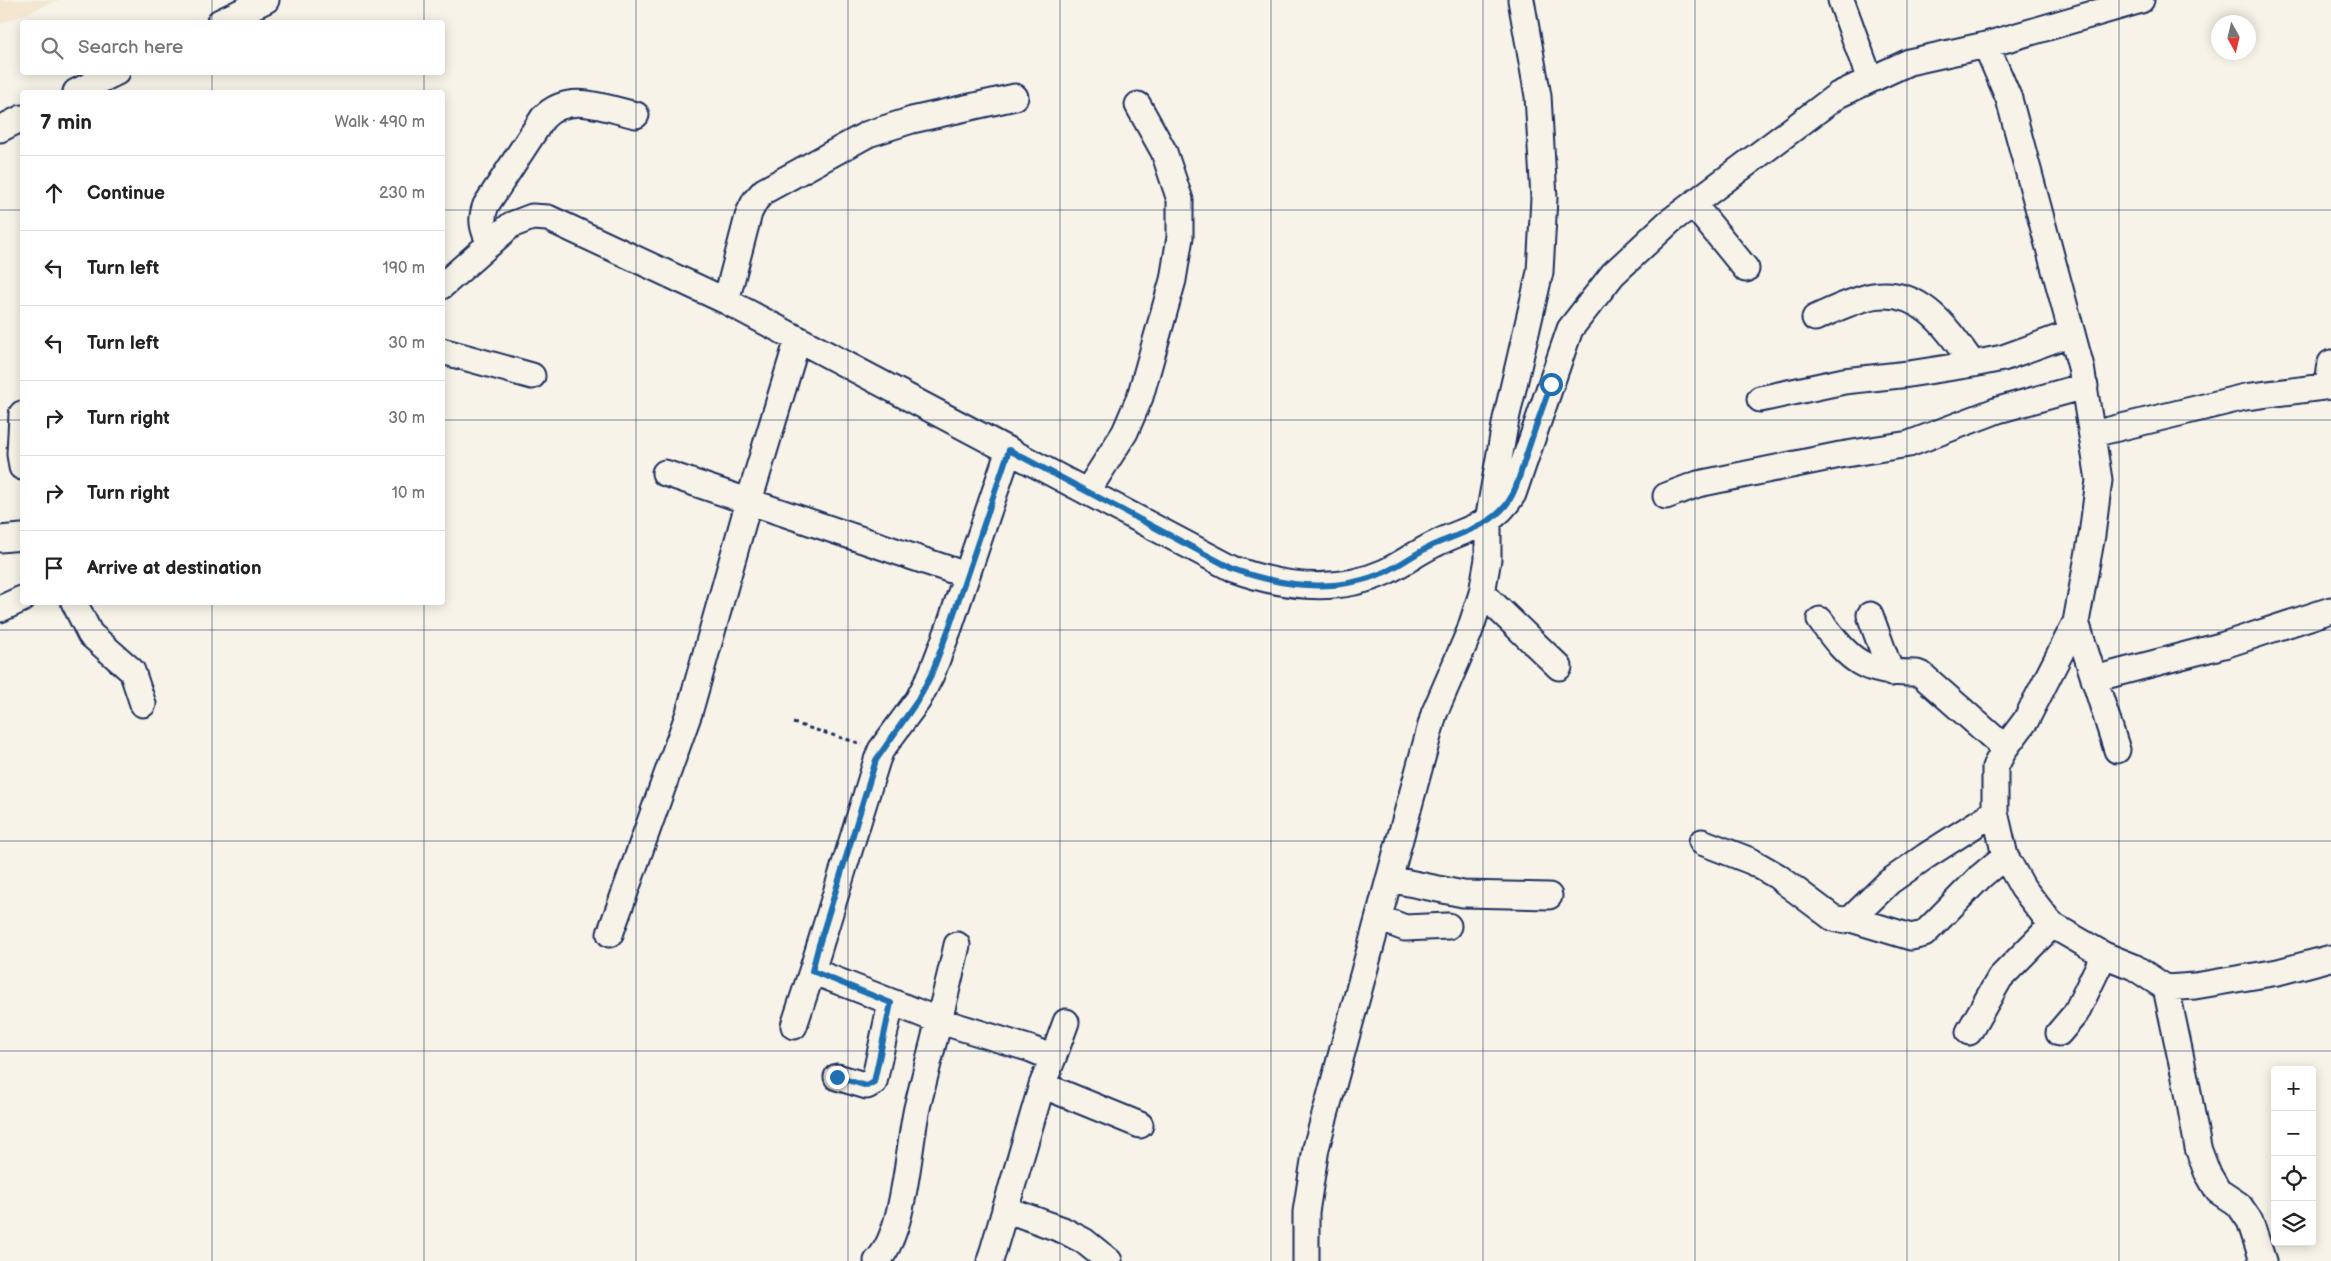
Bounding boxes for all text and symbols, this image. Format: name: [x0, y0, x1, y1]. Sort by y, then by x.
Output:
north arrow: [2211, 15, 2256, 60]
search box: [20, 20, 445, 75]
icon: search: [38, 34, 66, 62]
text: Search here: [78, 36, 183, 59]
text: 7 min: [40, 110, 92, 135]
text: Walk · 490 m: [334, 113, 425, 132]
icon: ahead: [40, 179, 68, 207]
text: Continue: [87, 182, 165, 205]
text: 230 m: [379, 184, 425, 203]
icon: left: [40, 254, 68, 282]
text: Turn left: [87, 257, 159, 280]
text: 190 m: [383, 259, 425, 278]
icon: left: [40, 329, 68, 357]
text: Turn left: [87, 332, 159, 355]
text: 30 m: [388, 334, 425, 353]
route start: [1540, 373, 1563, 396]
icon: right: [40, 404, 68, 432]
text: Turn right: [87, 407, 170, 430]
text: 30 m: [388, 409, 425, 428]
icon: right: [40, 479, 68, 507]
text: Turn right: [87, 482, 170, 505]
text: 10 m: [392, 484, 425, 503]
icon: arrive: [40, 554, 68, 582]
text: Arrive at destination: [87, 557, 262, 580]
route end: [826, 1066, 849, 1089]
map controls: [2271, 1066, 2316, 1246]
button: +: [2271, 1066, 2316, 1111]
button: −: [2271, 1111, 2316, 1156]
button: locate: [2271, 1156, 2316, 1201]
button: layers: [2271, 1201, 2316, 1246]

